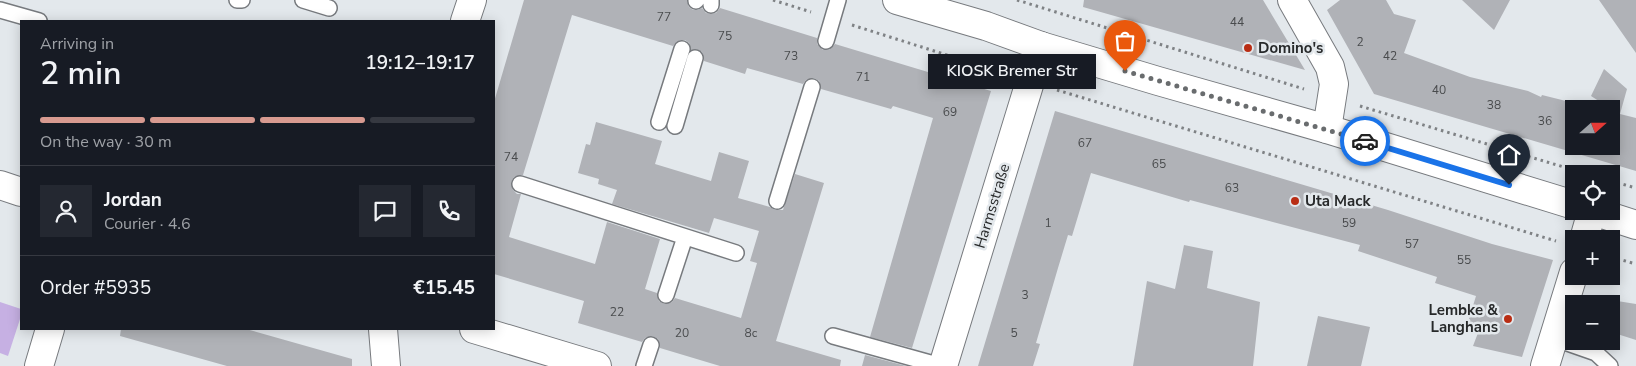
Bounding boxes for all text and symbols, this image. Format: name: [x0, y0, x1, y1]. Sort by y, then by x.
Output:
house number: 77: [657, 9, 671, 25]
house number: 44: [1230, 14, 1244, 30]
pin: [1104, 20, 1146, 71]
icon: bag: [1111, 27, 1139, 55]
house number: 75: [718, 28, 732, 44]
text: Arriving in: [40, 33, 114, 55]
house number: 2: [1356, 34, 1364, 50]
place label: Domino's: [1258, 38, 1323, 58]
marker: Domino's: [1242, 42, 1254, 54]
house number: 73: [784, 48, 798, 64]
house number: 42: [1383, 48, 1397, 64]
text: 19:12–19:17: [365, 50, 475, 76]
text: 2 min: [40, 52, 122, 95]
callout: KIOSK Bremer Str: [928, 54, 1095, 88]
text: KIOSK Bremer Str: [946, 60, 1078, 82]
house number: 71: [856, 69, 870, 85]
house number: 40: [1432, 82, 1446, 98]
house number: 38: [1487, 97, 1501, 113]
north arrow: [1565, 100, 1620, 155]
map controls: [1565, 100, 1620, 350]
house number: 69: [943, 104, 957, 120]
house number: 36: [1538, 113, 1552, 129]
courier: [1340, 116, 1390, 166]
icon: car: [1351, 127, 1379, 155]
text: On the way · 30 m: [40, 131, 172, 153]
pin: [1488, 134, 1530, 185]
house number: 67: [1078, 135, 1092, 151]
icon: home: [1495, 141, 1523, 169]
house number: 74: [504, 149, 518, 165]
house number: 65: [1152, 156, 1166, 172]
street label: Harmsstraße: [970, 161, 1014, 251]
button: locate: [1565, 165, 1620, 220]
house number: 63: [1225, 180, 1239, 196]
button: person: [40, 185, 92, 237]
button: chat: [359, 185, 411, 237]
button: phone: [423, 185, 475, 237]
text: Jordan: [104, 187, 162, 213]
place label: Uta Mack: [1305, 191, 1371, 211]
marker: Uta Mack: [1289, 195, 1301, 207]
text: Courier · 4.6: [104, 213, 190, 235]
house number: 1: [1044, 215, 1052, 231]
house number: 59: [1342, 215, 1356, 231]
button: +: [1565, 230, 1620, 285]
house number: 57: [1405, 236, 1419, 252]
house number: 55: [1457, 252, 1471, 268]
text: Order #5935: [40, 275, 151, 301]
text: €15.45: [413, 275, 475, 301]
house number: 3: [1021, 287, 1029, 303]
button: −: [1565, 295, 1620, 350]
place label: Lembke & Langhans: [1428, 300, 1499, 337]
house number: 22: [610, 304, 624, 320]
marker: Lembke & Langhans: [1502, 313, 1514, 325]
house number: 20: [675, 325, 689, 341]
house number: 8c: [745, 325, 758, 341]
house number: 5: [1010, 325, 1018, 341]

